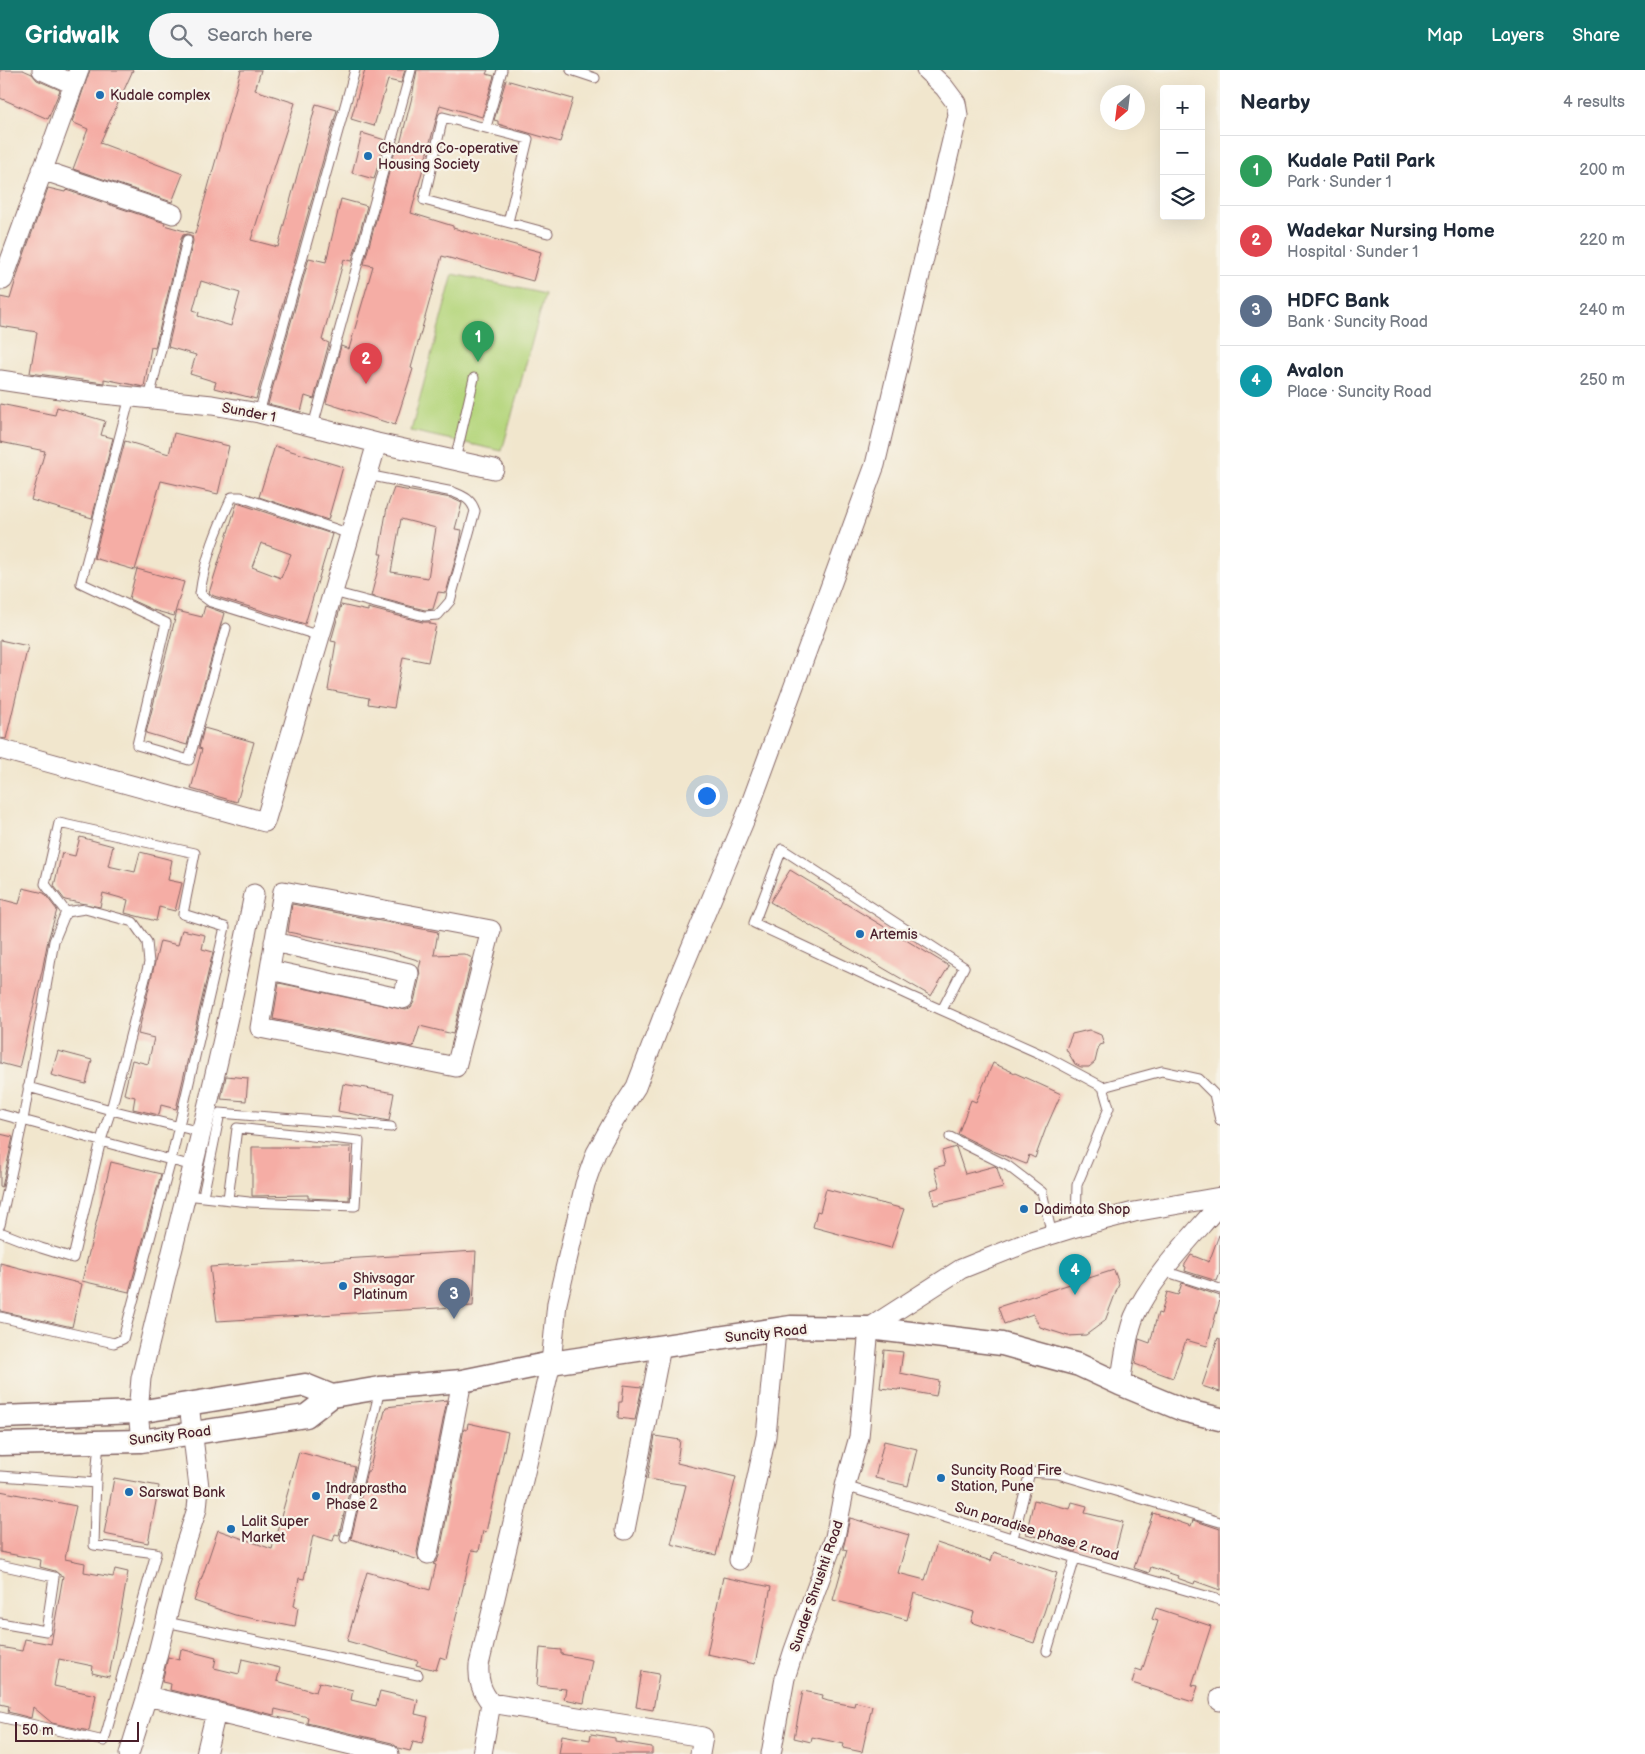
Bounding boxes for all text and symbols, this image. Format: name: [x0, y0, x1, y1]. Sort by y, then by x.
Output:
search box: [149, 13, 499, 58]
text: Gridwalk: [25, 21, 119, 50]
icon: search: [167, 21, 195, 49]
text: Search here: [207, 24, 312, 47]
text: Map: [1427, 25, 1463, 46]
text: Layers: [1491, 25, 1544, 46]
text: Share: [1572, 25, 1620, 46]
north arrow: [1100, 85, 1145, 130]
map controls: [1160, 85, 1205, 220]
button: +: [1160, 85, 1205, 130]
place label: Kudale complex: [110, 87, 211, 104]
marker: Kudale complex: [94, 89, 106, 101]
text: Nearby: [1240, 90, 1310, 115]
text: 4 results: [1563, 93, 1625, 112]
button: −: [1160, 130, 1205, 175]
place label: Chandra Co-operative Housing Society: [378, 140, 518, 173]
marker: Chandra Co-operative Housing Society: [362, 150, 374, 162]
text: Kudale Patil Park: [1287, 150, 1435, 173]
text: 1: [1253, 161, 1259, 180]
text: 200 m: [1579, 161, 1625, 180]
text: Park · Sunder 1: [1287, 173, 1392, 192]
button: layers: [1160, 175, 1205, 220]
text: Wadekar Nursing Home: [1287, 220, 1495, 243]
text: 2: [1251, 231, 1261, 250]
text: 220 m: [1579, 231, 1625, 250]
text: Hospital · Sunder 1: [1287, 243, 1418, 262]
text: HDFC Bank: [1287, 290, 1389, 313]
text: 3: [1251, 301, 1261, 320]
text: 240 m: [1579, 301, 1625, 320]
text: Bank · Suncity Road: [1287, 313, 1428, 332]
pin: 1: [462, 321, 494, 362]
pin: 2: [350, 343, 382, 384]
text: Avalon: [1287, 360, 1344, 383]
text: 4: [1251, 371, 1261, 390]
text: 250 m: [1579, 371, 1625, 390]
text: Place · Suncity Road: [1287, 383, 1432, 402]
street label: Sunder 1: [220, 399, 277, 426]
your location: [694, 783, 720, 809]
place label: Artemis: [870, 926, 918, 943]
marker: Artemis: [854, 928, 866, 940]
place label: Dadimata Shop: [1034, 1201, 1130, 1218]
marker: Dadimata Shop: [1018, 1203, 1030, 1215]
pin: 4: [1059, 1254, 1091, 1295]
place label: Shivsagar Platinum: [353, 1270, 416, 1303]
pin: 3: [438, 1278, 470, 1319]
marker: Shivsagar Platinum: [337, 1280, 349, 1292]
street label: Suncity Road: [724, 1321, 808, 1346]
street label: Suncity Road: [128, 1422, 212, 1449]
place label: Suncity Road Fire Station, Pune: [951, 1462, 1062, 1495]
marker: Suncity Road Fire Station, Pune: [935, 1472, 947, 1484]
place label: Indraprastha Phase 2: [326, 1480, 407, 1513]
place label: Sarswat Bank: [139, 1484, 225, 1501]
marker: Sarswat Bank: [123, 1486, 135, 1498]
marker: Indraprastha Phase 2: [310, 1490, 322, 1502]
street label: Sun paradise phase 2 road: [953, 1498, 1121, 1565]
place label: Lalit Super Market: [241, 1513, 309, 1546]
street label: Sunder Shrushti Road: [786, 1518, 847, 1654]
marker: Lalit Super Market: [225, 1523, 237, 1535]
scale bar: [15, 1719, 139, 1742]
text: 50 m: [22, 1722, 54, 1739]

